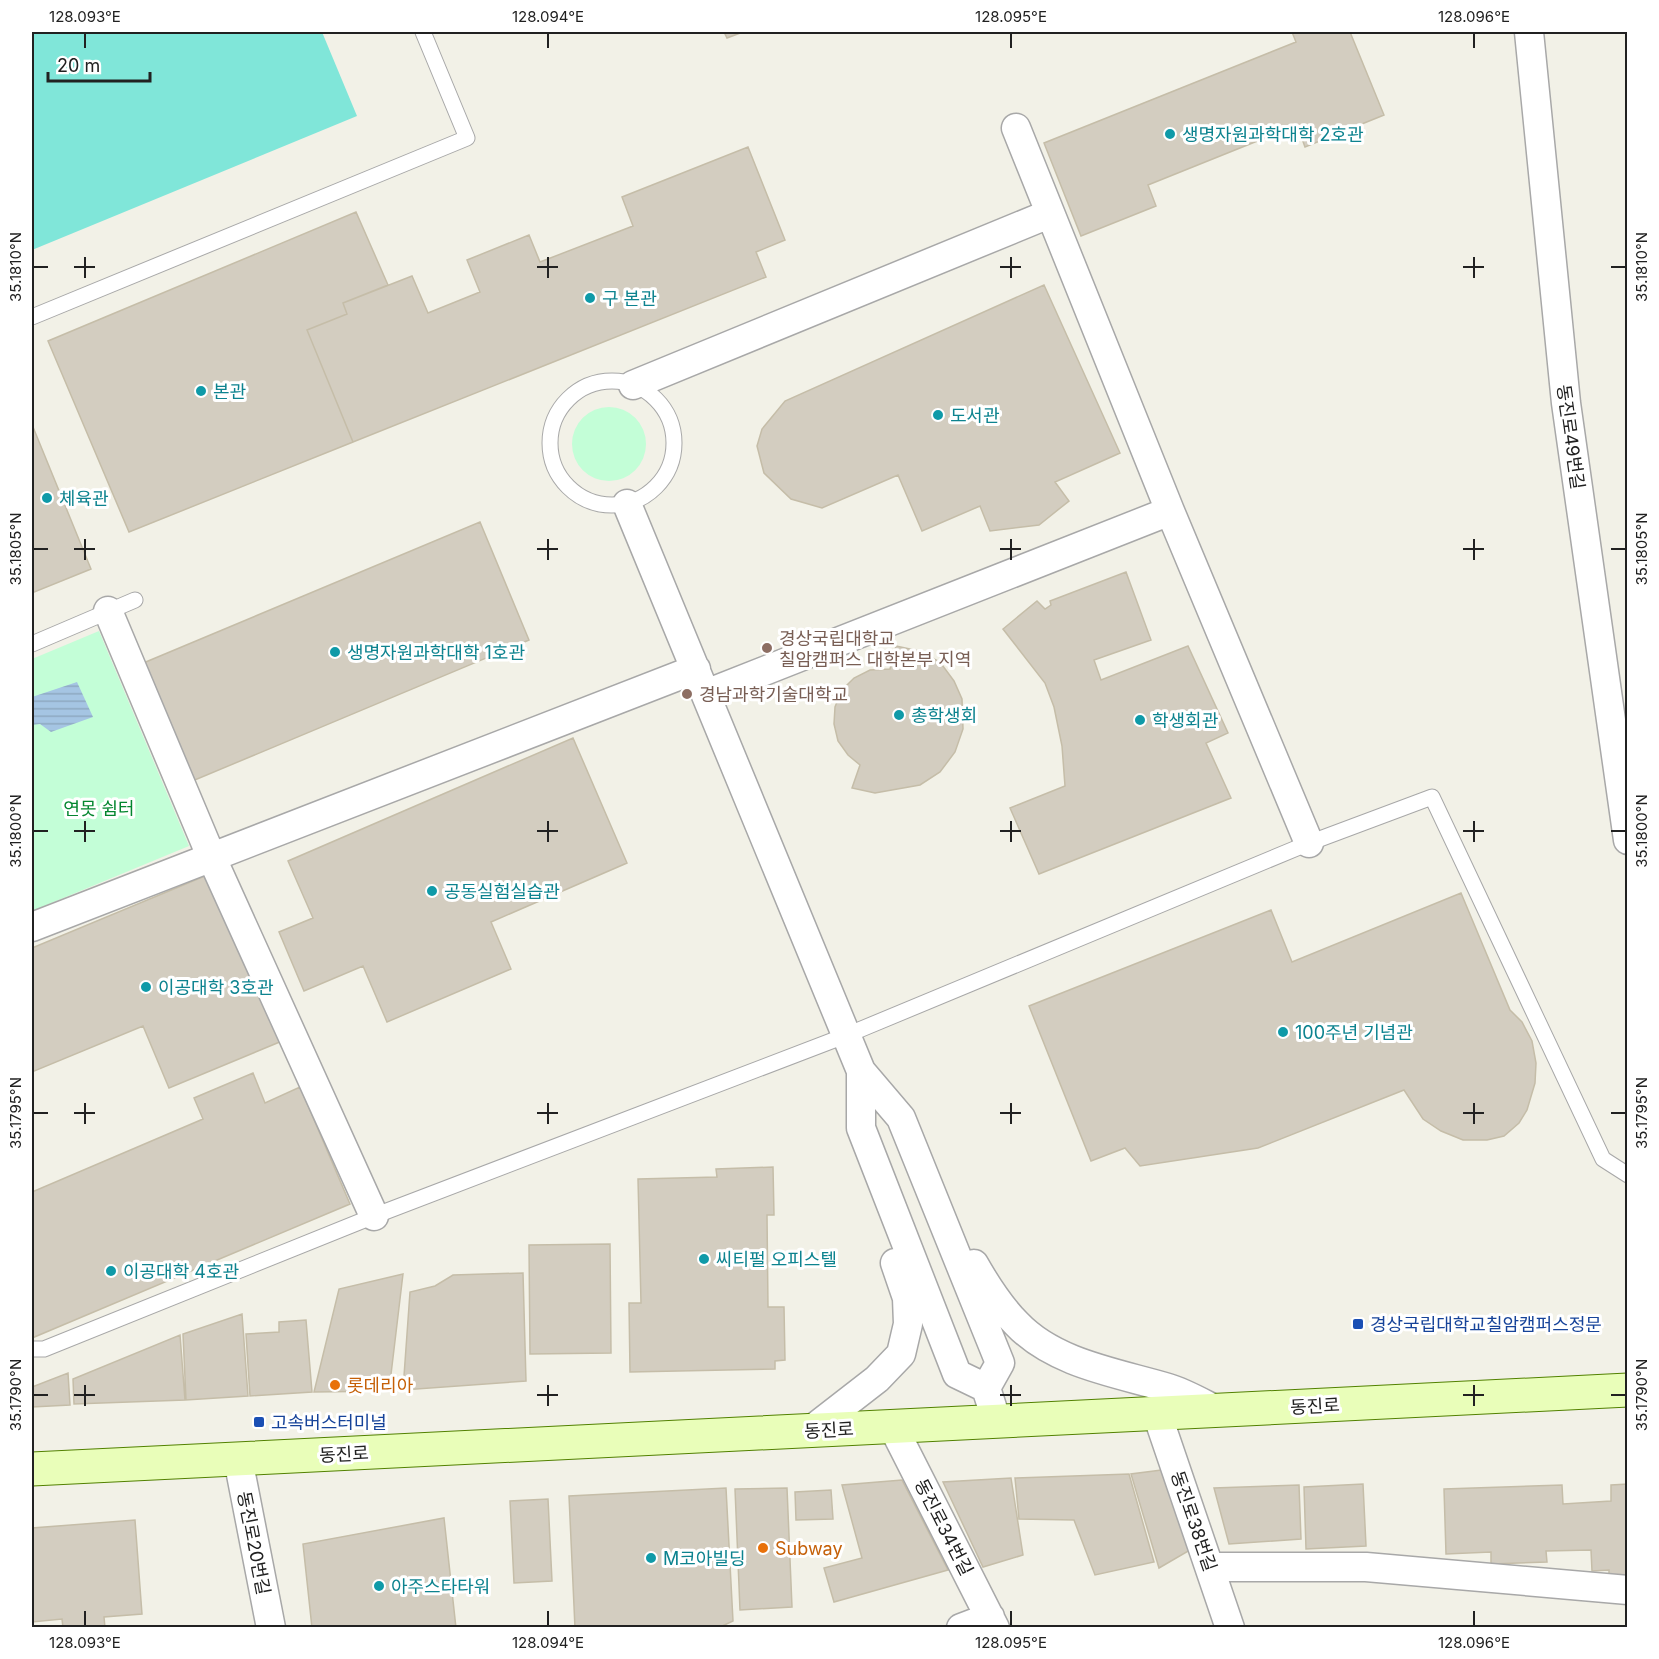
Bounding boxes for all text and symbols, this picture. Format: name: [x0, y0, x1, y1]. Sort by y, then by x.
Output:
text: 128.093°E: [49, 7, 121, 26]
text: 128.094°E: [512, 7, 584, 26]
text: 128.095°E: [975, 7, 1047, 26]
text: 128.096°E: [1438, 7, 1510, 26]
scale bar: [48, 45, 150, 83]
text: 20 m: [57, 55, 100, 76]
place label: 생명자원과학대학 2호관: [1182, 124, 1364, 145]
marker: 생명자원과학대학 2호관: [1163, 127, 1177, 141]
text: 35.1810°N: [6, 232, 25, 302]
text: 35.1810°N: [1632, 232, 1651, 302]
place label: 구 본관: [602, 288, 657, 309]
marker: 구 본관: [583, 291, 597, 305]
place label: 본관: [213, 381, 247, 402]
street label: 동진로49번길: [1553, 383, 1589, 491]
marker: 본관: [194, 384, 208, 398]
place label: 도서관: [950, 405, 1000, 426]
marker: 도서관: [931, 408, 945, 422]
place label: 체육관: [59, 488, 109, 509]
marker: 체육관: [40, 491, 54, 505]
text: 35.1805°N: [6, 512, 25, 586]
text: 35.1805°N: [1632, 512, 1651, 586]
place label: 경상국립대학교 칠암캠퍼스 대학본부 지역: [779, 628, 971, 670]
marker: 경상국립대학교 칠암캠퍼스 대학본부 지역: [760, 641, 774, 655]
place label: 생명자원과학대학 1호관: [347, 642, 525, 663]
marker: 생명자원과학대학 1호관: [328, 645, 342, 659]
place label: 경남과학기술대학교: [699, 684, 848, 705]
marker: 경남과학기술대학교: [680, 687, 694, 701]
place label: 총학생회: [911, 705, 977, 726]
marker: 총학생회: [892, 708, 906, 722]
place label: 학생회관: [1152, 710, 1219, 731]
marker: 학생회관: [1133, 713, 1147, 727]
text: 35.1800°N: [6, 794, 25, 868]
text: 35.1800°N: [1632, 794, 1651, 868]
park label: 연못 쉼터: [63, 798, 135, 819]
place label: 공동실험실습관: [444, 881, 560, 902]
marker: 공동실험실습관: [425, 884, 439, 898]
place label: 이공대학 3호관: [158, 977, 274, 998]
marker: 이공대학 3호관: [139, 980, 153, 994]
place label: 100주년 기념관: [1295, 1022, 1413, 1043]
marker: 100주년 기념관: [1276, 1025, 1290, 1039]
text: 35.1795°N: [6, 1077, 25, 1149]
text: 35.1795°N: [1632, 1077, 1651, 1149]
place label: 씨티펄 오피스텔: [716, 1249, 837, 1270]
marker: 씨티펄 오피스텔: [697, 1252, 711, 1266]
place label: 이공대학 4호관: [123, 1261, 239, 1282]
marker: 이공대학 4호관: [104, 1264, 118, 1278]
place label: 경상국립대학교칠암캠퍼스정문: [1370, 1314, 1602, 1335]
marker: 경상국립대학교칠암캠퍼스정문: [1351, 1317, 1365, 1331]
text: 35.1790°N: [6, 1359, 25, 1431]
text: 35.1790°N: [1632, 1359, 1651, 1431]
place label: 롯데리아: [347, 1375, 414, 1396]
marker: 롯데리아: [328, 1378, 342, 1392]
street label: 동진로: [1290, 1394, 1340, 1418]
place label: 고속버스터미널: [271, 1412, 387, 1433]
marker: 고속버스터미널: [252, 1415, 266, 1429]
street label: 동진로: [804, 1418, 854, 1442]
street label: 동진로: [319, 1442, 369, 1466]
street label: 동진로38번길: [1167, 1468, 1221, 1574]
street label: 동진로34번길: [911, 1475, 977, 1579]
street label: 동진로20번길: [234, 1489, 274, 1597]
place label: Subway: [775, 1538, 843, 1559]
marker: Subway: [756, 1541, 770, 1555]
place label: M코아빌딩: [663, 1548, 746, 1569]
marker: M코아빌딩: [644, 1551, 658, 1565]
place label: 아주스타타워: [391, 1576, 490, 1597]
marker: 아주스타타워: [372, 1579, 386, 1593]
text: 128.093°E: [49, 1633, 121, 1652]
text: 128.094°E: [512, 1633, 584, 1652]
text: 128.095°E: [975, 1633, 1047, 1652]
text: 128.096°E: [1438, 1633, 1510, 1652]

